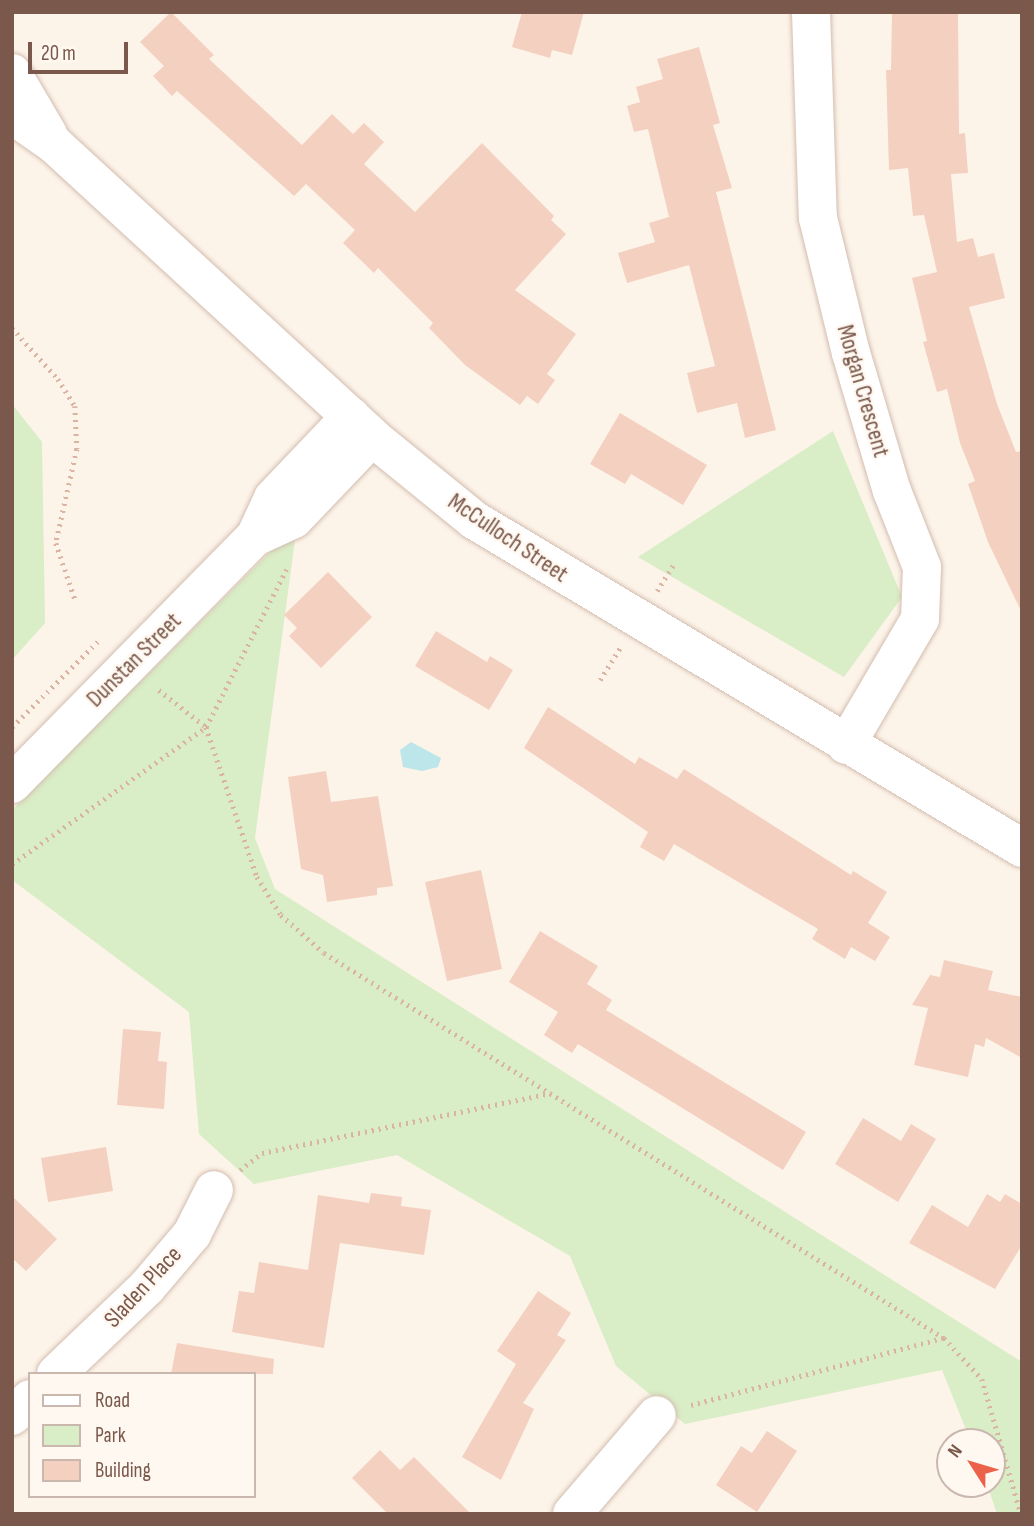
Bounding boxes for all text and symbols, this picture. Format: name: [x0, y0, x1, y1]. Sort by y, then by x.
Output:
scale bar: [32, 28, 131, 72]
text: 20 m: [41, 41, 76, 66]
street label: Morgan Crescent: [830, 322, 896, 460]
street label: McCulloch Street: [442, 487, 574, 589]
street label: Dunstan Street: [81, 607, 187, 713]
street label: Sladen Place: [98, 1240, 188, 1334]
legend: [28, 1372, 256, 1498]
text: Road: [95, 1388, 130, 1413]
text: Park: [95, 1423, 126, 1448]
north arrow: [936, 1428, 1006, 1498]
text: N: [943, 1440, 968, 1462]
text: Building: [95, 1458, 151, 1483]

